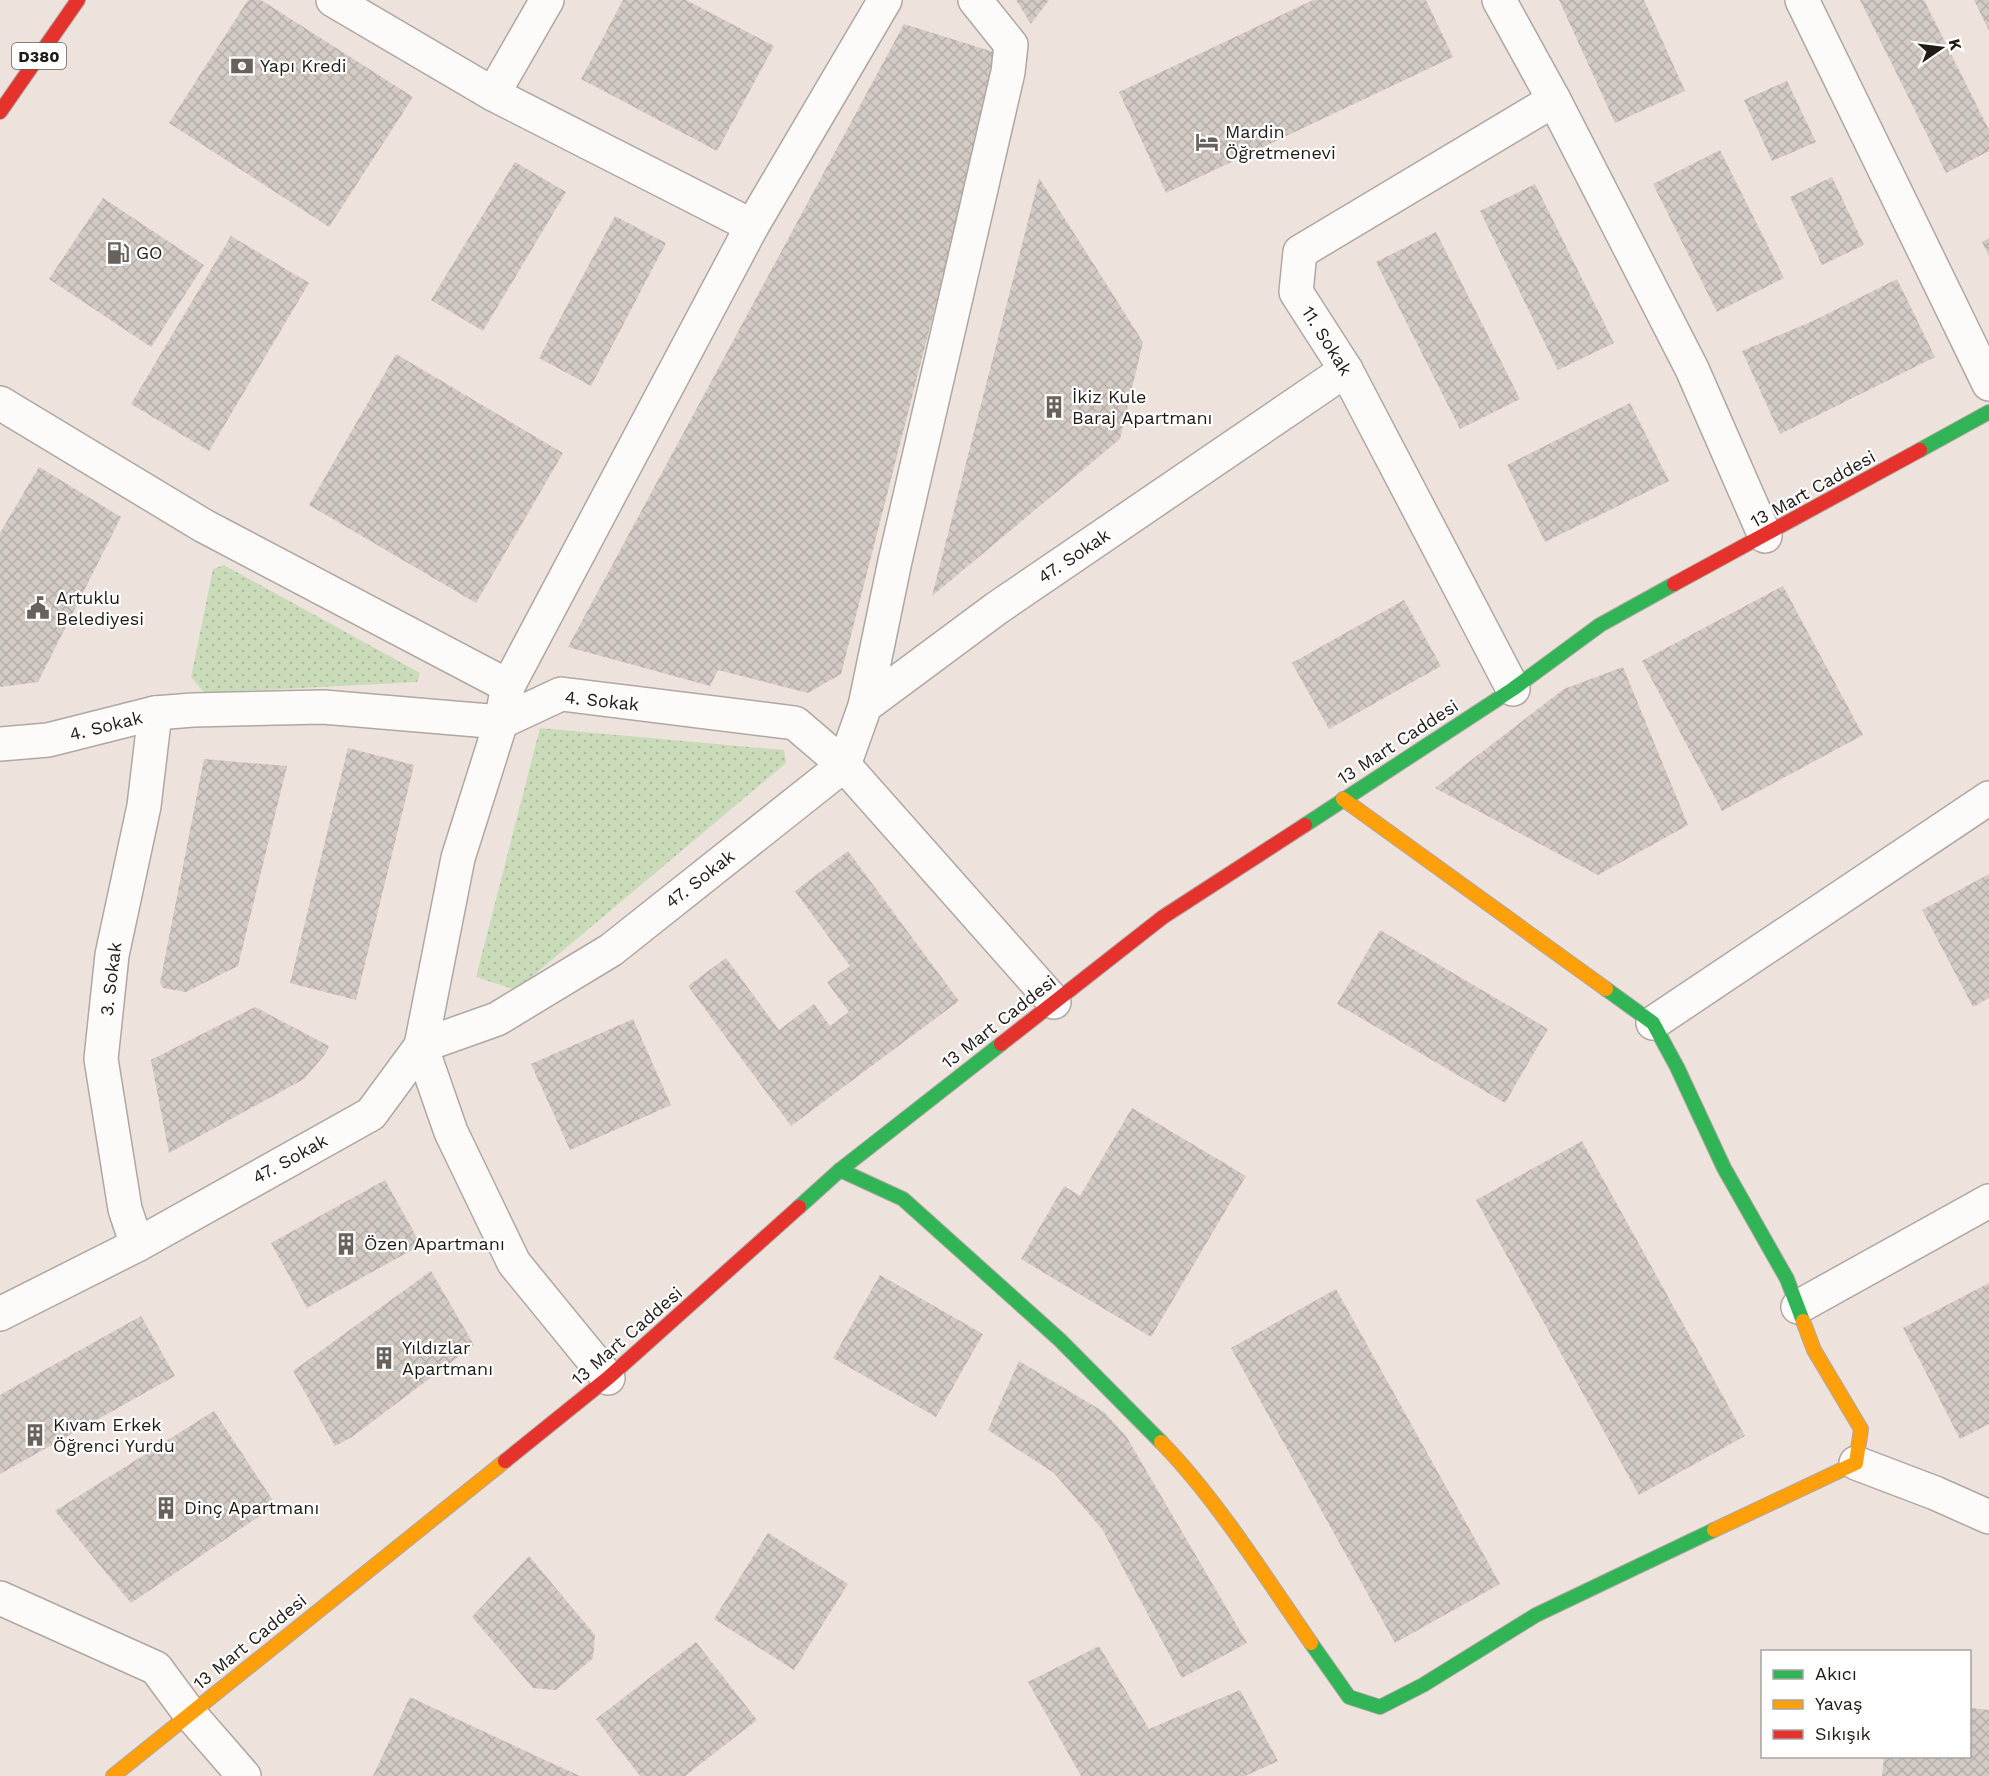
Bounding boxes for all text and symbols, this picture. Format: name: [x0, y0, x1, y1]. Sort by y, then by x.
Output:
north arrow: [1911, 18, 1971, 78]
text: K: [1945, 37, 1966, 52]
road number: D380: [12, 43, 66, 69]
bank icon: Yapı Kredi: [229, 53, 255, 79]
place label: Yapı Kredi: [260, 55, 346, 76]
place label: Mardin Öğretmenevi: [1225, 121, 1336, 163]
hotel icon: Mardin Öğretmenevi: [1194, 129, 1220, 155]
fuel station icon: GO: [105, 240, 131, 266]
place label: GO: [136, 242, 163, 263]
street label: 11. Sokak: [1298, 302, 1357, 379]
place label: İkiz Kule Baraj Apartmanı: [1072, 386, 1212, 428]
building icon: İkiz Kule Baraj Apartmanı: [1041, 394, 1067, 420]
street label: 13 Mart Caddesi: [1747, 446, 1879, 532]
street label: 47. Sokak: [1034, 524, 1114, 587]
place label: Artuklu Belediyesi: [56, 587, 144, 629]
public building icon: Artuklu Belediyesi: [25, 595, 51, 621]
street label: 4. Sokak: [564, 686, 640, 715]
street label: 13 Mart Caddesi: [1334, 695, 1462, 788]
street label: 4. Sokak: [67, 706, 145, 745]
street label: 47. Sokak: [661, 845, 739, 912]
street label: 3. Sokak: [96, 941, 125, 1017]
street label: 13 Mart Caddesi: [937, 970, 1060, 1073]
street label: 47. Sokak: [249, 1129, 331, 1188]
building icon: Özen Apartmanı: [333, 1231, 359, 1257]
place label: Özen Apartmanı: [364, 1233, 505, 1254]
street label: 13 Mart Caddesi: [567, 1282, 686, 1389]
place label: Yıldızlar Apartmanı: [402, 1337, 493, 1379]
building icon: Yıldızlar Apartmanı: [371, 1345, 397, 1371]
place label: Kıvam Erkek Öğrenci Yurdu: [53, 1414, 175, 1456]
building icon: Kıvam Erkek Öğrenci Yurdu: [22, 1422, 48, 1448]
building icon: Dinç Apartmanı: [153, 1495, 179, 1521]
place label: Dinç Apartmanı: [184, 1497, 319, 1518]
street label: 13 Mart Caddesi: [189, 1590, 310, 1694]
legend: [1761, 1650, 1971, 1758]
text: Akıcı: [1815, 1663, 1857, 1684]
text: Yavaş: [1815, 1693, 1862, 1714]
text: Sıkışık: [1815, 1723, 1871, 1744]

